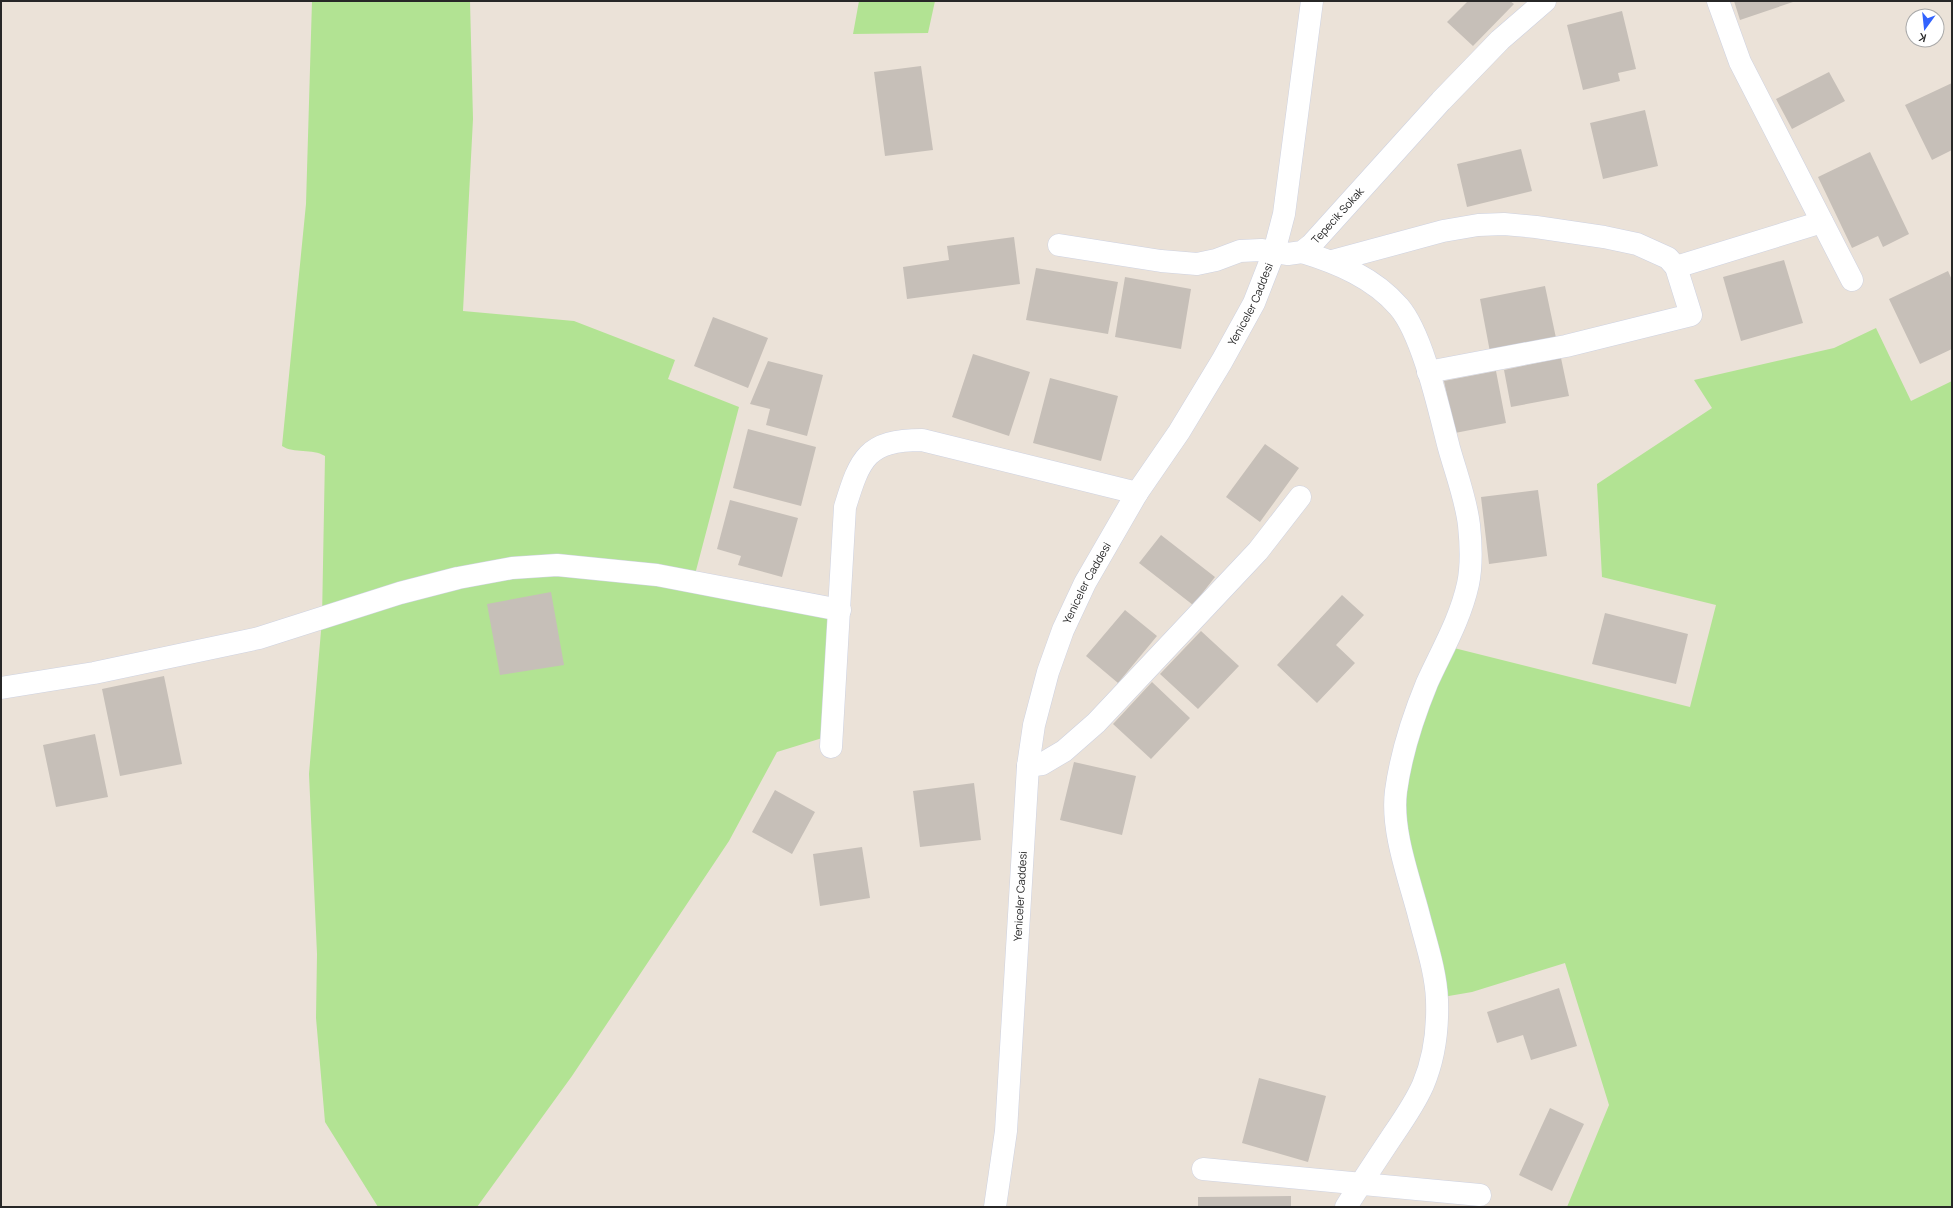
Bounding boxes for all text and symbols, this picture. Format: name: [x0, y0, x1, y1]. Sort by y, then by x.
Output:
north arrow: [1905, 8, 1945, 48]
text: K: [1916, 30, 1928, 46]
street label: Tepecik Sokak: [1308, 183, 1367, 247]
street label: Yeniceler Caddesi: [1224, 260, 1276, 348]
street label: Yeniceler Caddesi: [1059, 539, 1114, 626]
street label: Yeniceler Caddesi: [1009, 851, 1030, 942]

